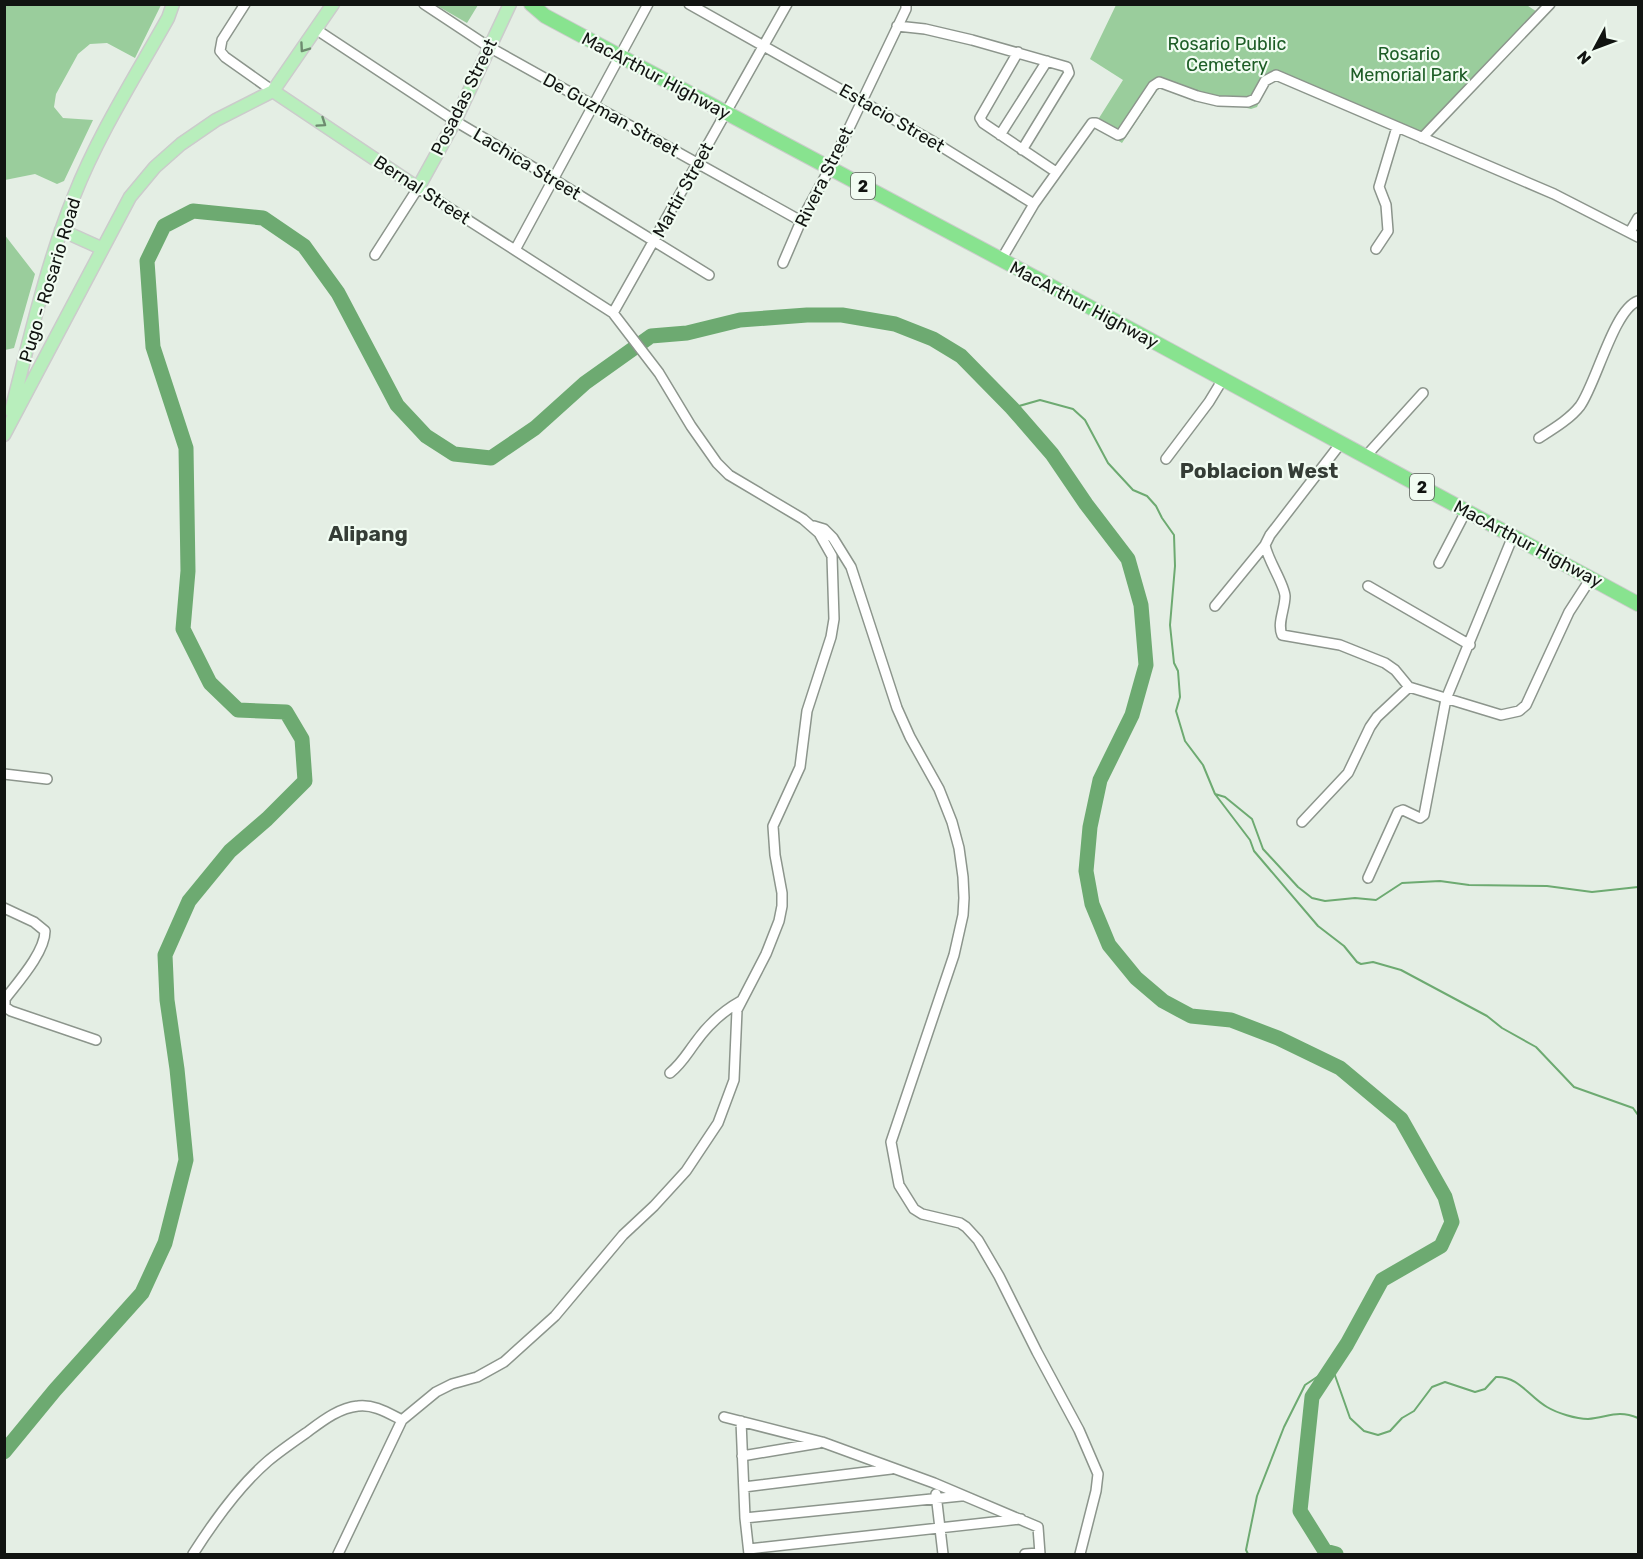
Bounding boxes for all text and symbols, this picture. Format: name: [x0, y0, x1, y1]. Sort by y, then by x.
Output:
north arrow: [1565, 18, 1625, 78]
street label: MacArthur Highway: [578, 27, 734, 125]
park label: Rosario Public Cemetery: [1168, 33, 1286, 76]
street label: Posadas Street: [426, 35, 502, 159]
one-way arrow: [300, 41, 311, 52]
park label: Rosario Memorial Park: [1350, 43, 1469, 86]
text: N: [1573, 47, 1595, 68]
street label: De Guzman Street: [539, 68, 683, 162]
street label: Estacio Street: [835, 79, 949, 157]
one-way arrow: [315, 116, 326, 127]
street label: Lachica Street: [469, 123, 585, 205]
street label: Rivera Street: [790, 123, 858, 231]
street label: Martir Street: [648, 139, 718, 241]
street label: Bernal Street: [370, 151, 474, 229]
road number: 2: [851, 173, 875, 199]
street label: Pugo - Rosario Road: [15, 195, 85, 365]
street label: MacArthur Highway: [1006, 256, 1162, 354]
district label: Poblacion West: [1180, 458, 1338, 483]
road number: 2: [1410, 474, 1434, 500]
street label: MacArthur Highway: [1450, 495, 1606, 593]
district label: Alipang: [328, 521, 408, 546]

